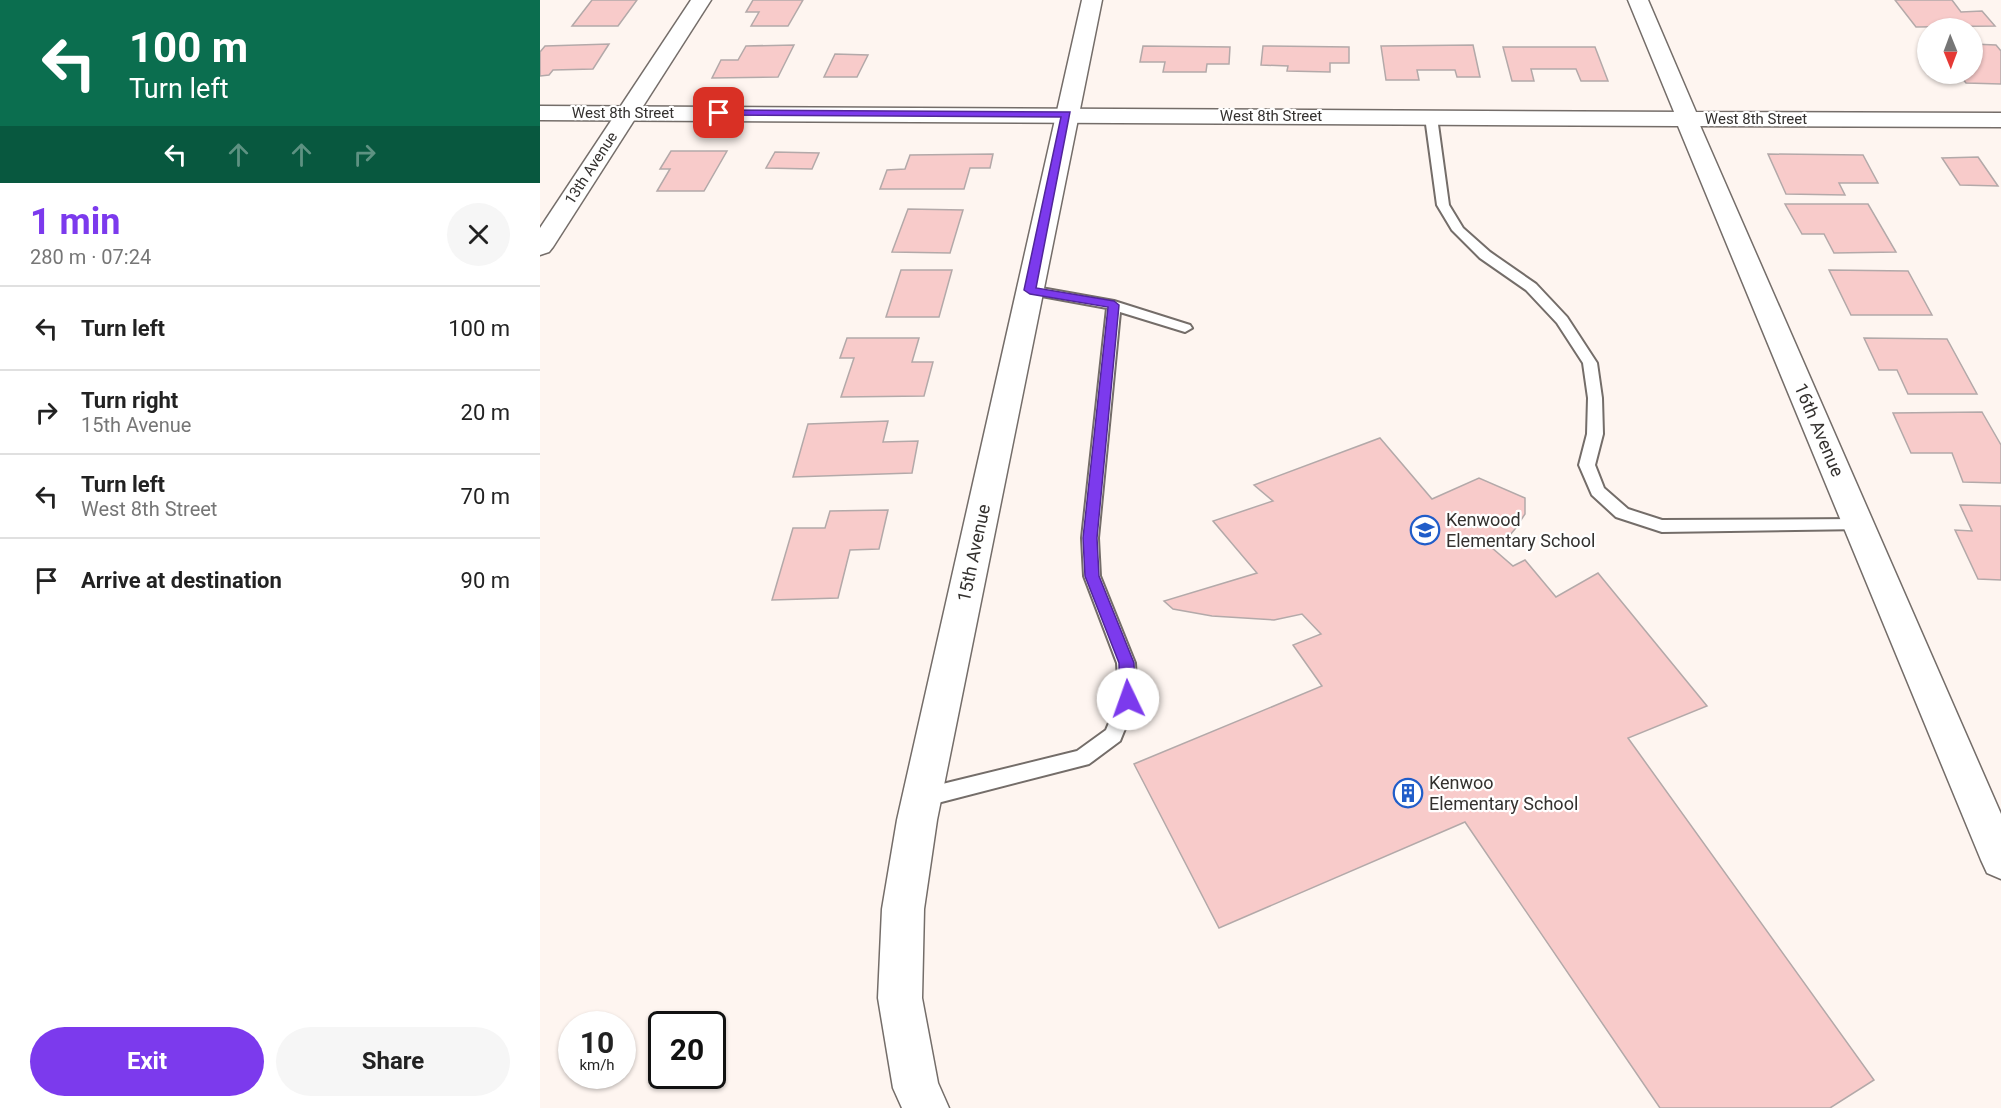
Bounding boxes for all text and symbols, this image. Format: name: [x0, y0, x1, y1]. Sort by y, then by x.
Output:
north arrow: [1917, 18, 1983, 84]
map controls: [1917, 18, 1983, 84]
text: 100 m: [129, 23, 248, 72]
icon: left: [30, 24, 108, 102]
text: Turn left: [129, 73, 229, 105]
pin: [693, 87, 744, 138]
icon: arrive: [702, 96, 735, 129]
street label: West 8th Street: [572, 104, 674, 122]
street label: West 8th Street: [1220, 107, 1322, 125]
street label: West 8th Street: [1705, 110, 1807, 128]
street label: 13th Avenue: [561, 128, 621, 208]
icon: left: [159, 138, 192, 171]
icon: ahead: [222, 138, 255, 171]
icon: ahead: [285, 138, 318, 171]
icon: right: [348, 138, 381, 171]
text: 1 min: [30, 201, 121, 243]
button: close: [447, 203, 510, 266]
text: 280 m · 07:24: [30, 245, 151, 269]
icon: left: [30, 312, 63, 345]
text: Turn left: [81, 316, 165, 341]
text: 100 m: [448, 316, 510, 341]
street label: 16th Avenue: [1790, 380, 1849, 480]
text: Turn right: [81, 388, 178, 413]
icon: right: [30, 396, 63, 429]
text: 20 m: [461, 400, 510, 425]
text: 15th Avenue: [81, 413, 191, 437]
text: Turn left: [81, 472, 165, 497]
icon: left: [30, 480, 63, 513]
text: 70 m: [461, 484, 510, 509]
text: West 8th Street: [81, 497, 217, 521]
street label: 15th Avenue: [953, 502, 994, 604]
place label: Kenwood Elementary School: [1446, 509, 1595, 551]
school or university icon: Kenwood Elementary School: [1409, 514, 1441, 546]
icon: arrive: [30, 564, 63, 597]
text: Arrive at destination: [81, 568, 282, 593]
text: 90 m: [461, 568, 510, 593]
position arrow: [1096, 667, 1160, 731]
place label: Kenwoo Elementary School: [1429, 772, 1578, 814]
building icon: Kenwoo Elementary School: [1392, 777, 1424, 809]
speed limit sign: 20: [648, 1011, 726, 1089]
text: 10: [580, 1025, 614, 1060]
button: Exit: [30, 1027, 264, 1096]
button: Share: [276, 1027, 510, 1096]
text: km/h: [579, 1056, 615, 1074]

